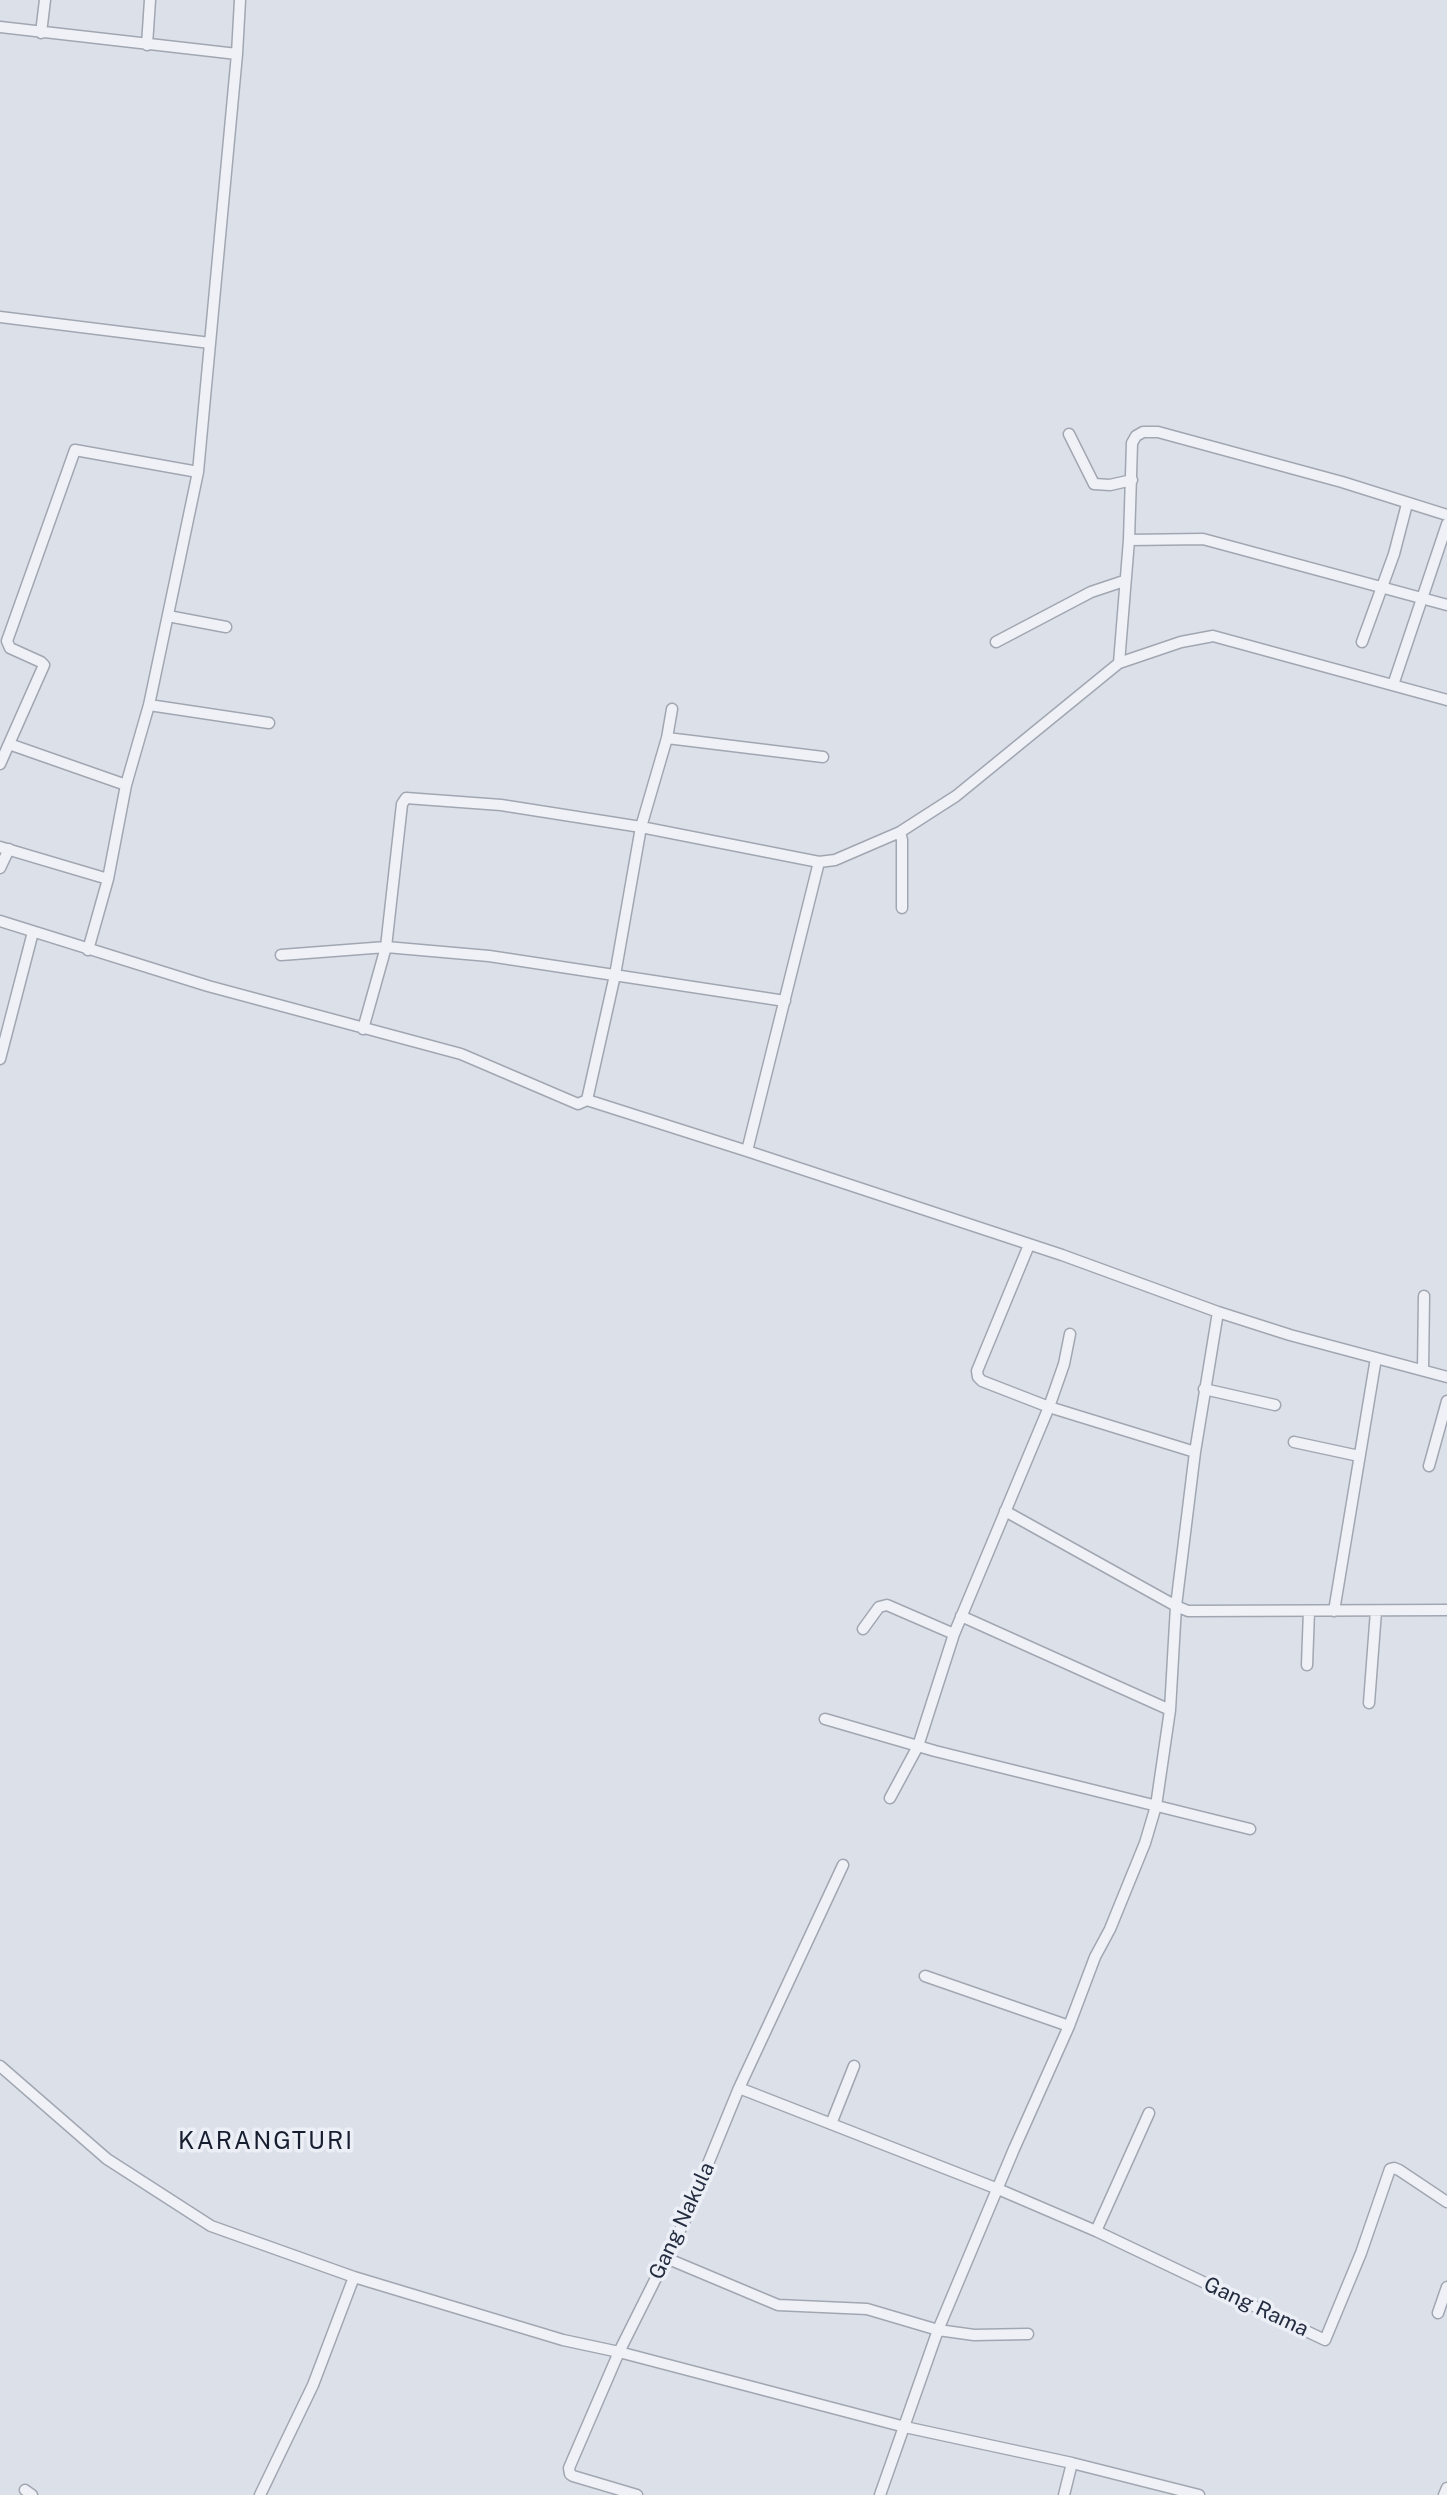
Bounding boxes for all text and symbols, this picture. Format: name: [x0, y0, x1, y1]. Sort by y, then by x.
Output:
district label: KARANGTURI: [179, 2128, 353, 2156]
street label: Gang Nakula: [644, 2158, 720, 2284]
street label: Gang Rama: [1200, 2272, 1312, 2342]

